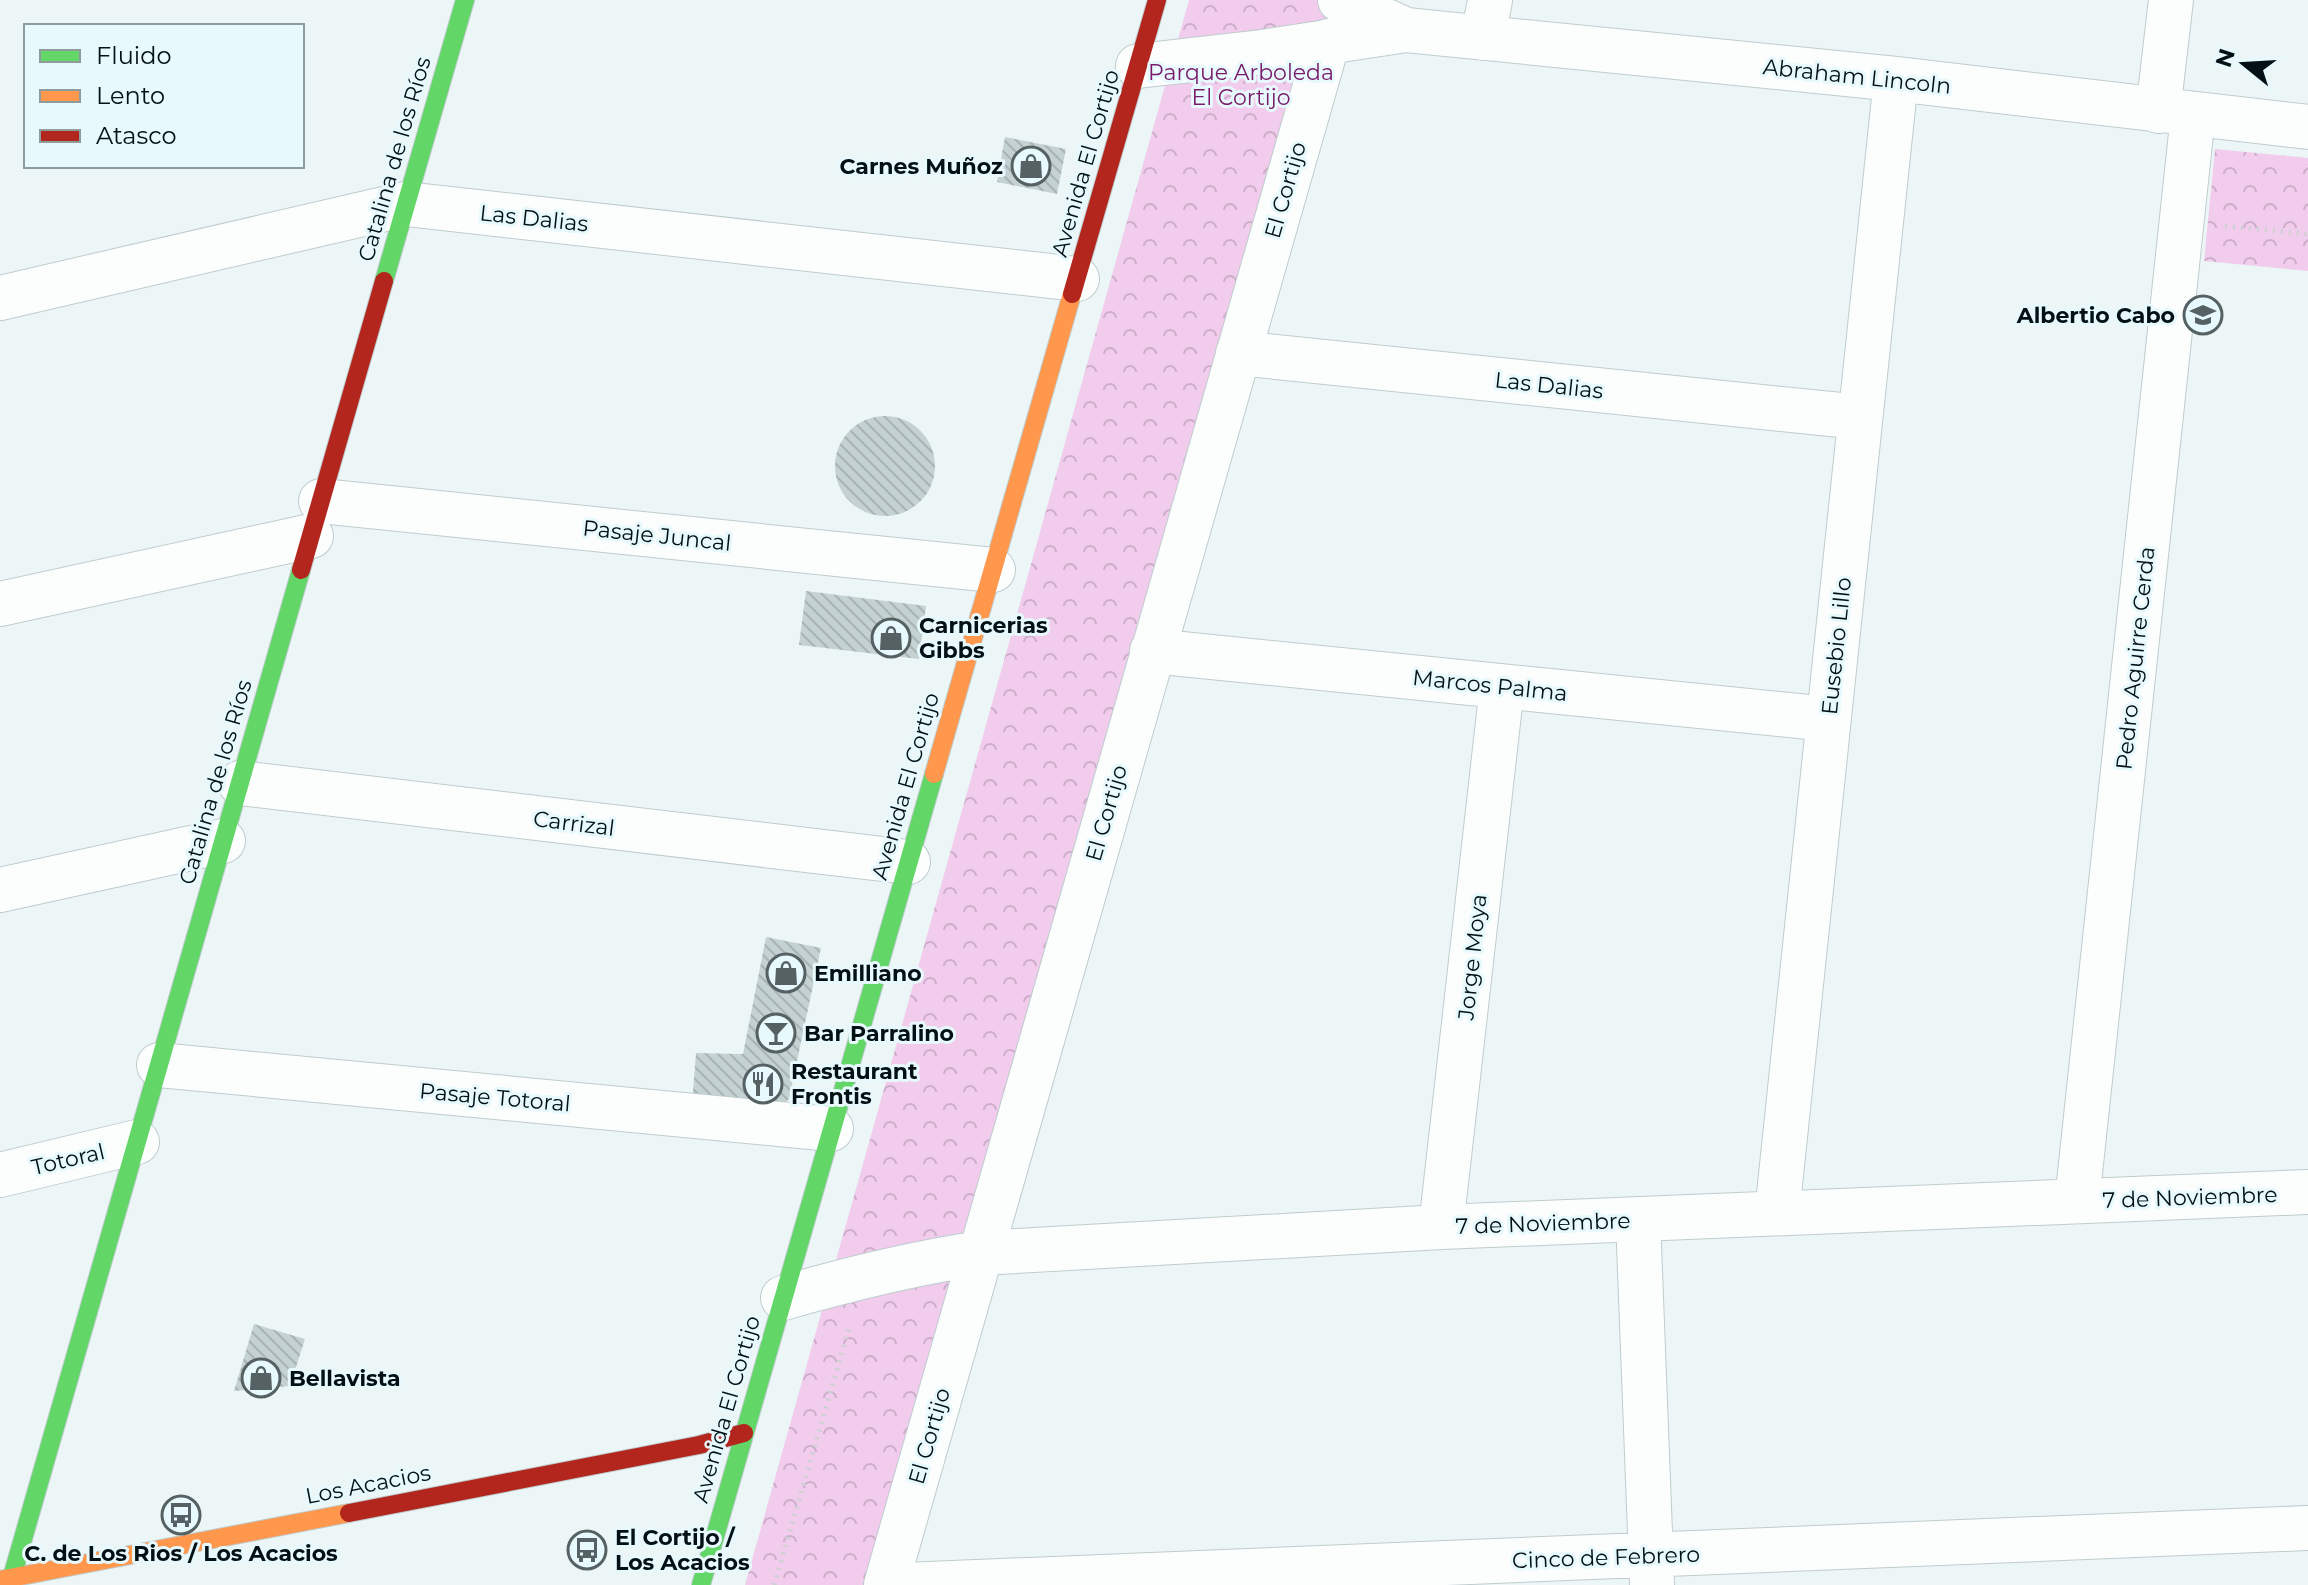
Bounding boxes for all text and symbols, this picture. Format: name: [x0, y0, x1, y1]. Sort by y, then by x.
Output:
legend: [24, 24, 304, 168]
north arrow: [2204, 24, 2284, 104]
text: Fluido: [96, 41, 172, 70]
text: N: [2210, 45, 2241, 71]
street label: Catalina de los Ríos: [352, 53, 437, 265]
street label: Abraham Lincoln: [1762, 53, 1952, 100]
park label: Parque Arboleda El Cortijo: [1148, 59, 1334, 111]
street label: Avenida El Cortijo: [1046, 66, 1125, 260]
text: Lento: [96, 81, 165, 110]
text: Atasco: [96, 121, 177, 150]
street label: El Cortijo: [1259, 139, 1312, 242]
shop icon: Carnes Muñoz: [1010, 145, 1052, 187]
place label: Carnes Muñoz: [839, 153, 1003, 180]
street label: Las Dalias: [478, 199, 590, 238]
school or university icon: Albertio Cabo: [2182, 294, 2224, 336]
place label: Albertio Cabo: [2016, 302, 2175, 329]
street label: Las Dalias: [1493, 366, 1605, 405]
street label: Pasaje Juncal: [581, 514, 733, 557]
street label: Pedro Aguirre Cerda: [2110, 545, 2161, 771]
street label: Eusebio Lillo: [1816, 576, 1857, 716]
place label: Carnicerias Gibbs: [919, 612, 1048, 664]
shop icon: Carnicerias Gibbs: [870, 617, 912, 659]
street label: Marcos Palma: [1411, 664, 1569, 707]
street label: Catalina de los Ríos: [173, 676, 258, 888]
street label: Avenida El Cortijo: [866, 689, 945, 883]
street label: El Cortijo: [1080, 762, 1133, 865]
street label: Carrizal: [532, 805, 616, 842]
street label: Jorge Moya: [1452, 893, 1493, 1022]
shop icon: Emilliano: [765, 952, 807, 994]
place label: Emilliano: [814, 960, 922, 987]
bar icon: Bar Parralino: [755, 1012, 797, 1054]
place label: Bar Parralino: [804, 1020, 954, 1047]
place label: Restaurant Frontis: [791, 1058, 918, 1110]
restaurant icon: Restaurant Frontis: [742, 1063, 784, 1105]
street label: Pasaje Totoral: [418, 1077, 572, 1118]
street label: Totoral: [29, 1138, 107, 1181]
street label: 7 de Noviembre: [2102, 1181, 2278, 1214]
street label: 7 de Noviembre: [1455, 1207, 1631, 1240]
street label: Avenida El Cortijo: [687, 1312, 766, 1506]
shop icon: Bellavista: [240, 1357, 282, 1399]
place label: Bellavista: [289, 1365, 401, 1392]
street label: El Cortijo: [903, 1385, 956, 1488]
street label: Los Acacios: [303, 1459, 433, 1510]
bus stop icon: C. de Los Rios / Los Acacios: [160, 1494, 202, 1536]
place label: El Cortijo / Los Acacios: [615, 1524, 750, 1576]
bus stop icon: El Cortijo / Los Acacios: [566, 1529, 608, 1571]
place label: C. de Los Rios / Los Acacios: [24, 1540, 338, 1567]
street label: Cinco de Febrero: [1512, 1541, 1700, 1574]

